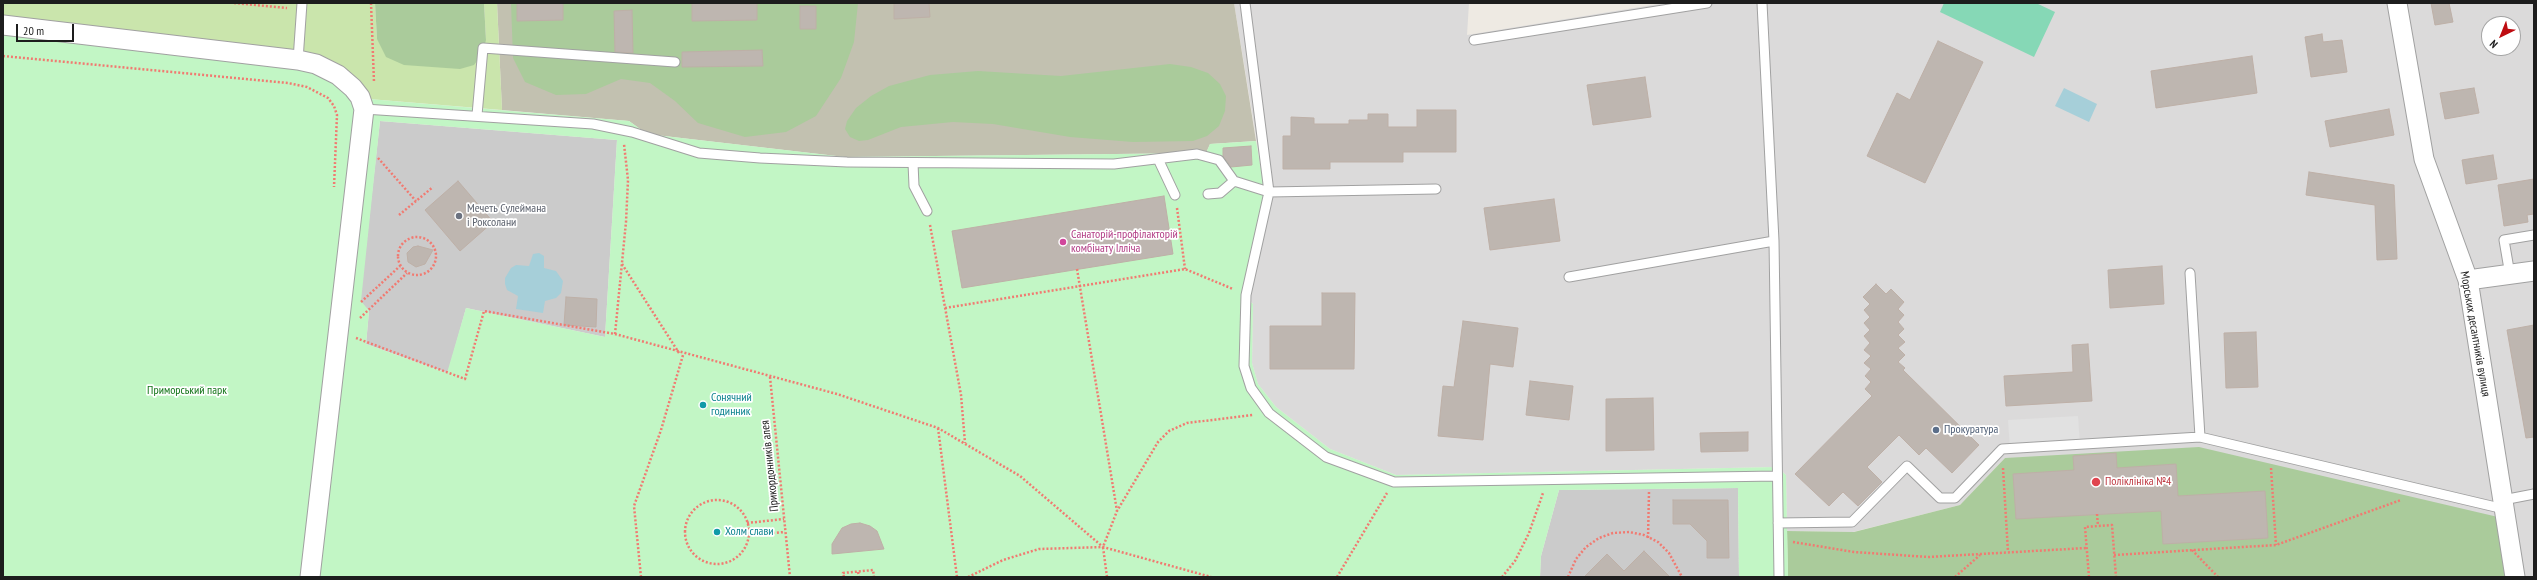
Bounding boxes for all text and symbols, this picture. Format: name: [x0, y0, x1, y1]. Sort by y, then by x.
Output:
scale bar: [18, 16, 76, 42]
north arrow: [2481, 16, 2521, 56]
text: 20 m: [23, 23, 44, 38]
text: N: [2487, 37, 2500, 51]
place label: Мечеть Сулеймана і Роксолани: [467, 202, 546, 230]
marker: Мечеть Сулеймана і Роксолани: [454, 211, 464, 221]
place label: Санаторій-профілакторій комбінату Ілліча: [1071, 228, 1178, 256]
marker: Санаторій-профілакторій комбінату Ілліча: [1058, 237, 1068, 247]
street label: Морських десантників вулиця: [2457, 270, 2493, 398]
park label: Приморський парк: [147, 384, 227, 398]
place label: Сонячний годинник: [711, 391, 752, 419]
marker: Сонячний годинник: [698, 400, 708, 410]
street label: Прикордонників алея: [758, 420, 782, 512]
place label: Прокуратура: [1944, 423, 1998, 437]
marker: Прокуратура: [1931, 425, 1941, 435]
place label: Поліклініка №4: [2105, 475, 2171, 489]
marker: Поліклініка №4: [2090, 476, 2102, 488]
place label: Холм слави: [725, 525, 773, 539]
marker: Холм слави: [712, 527, 722, 537]

